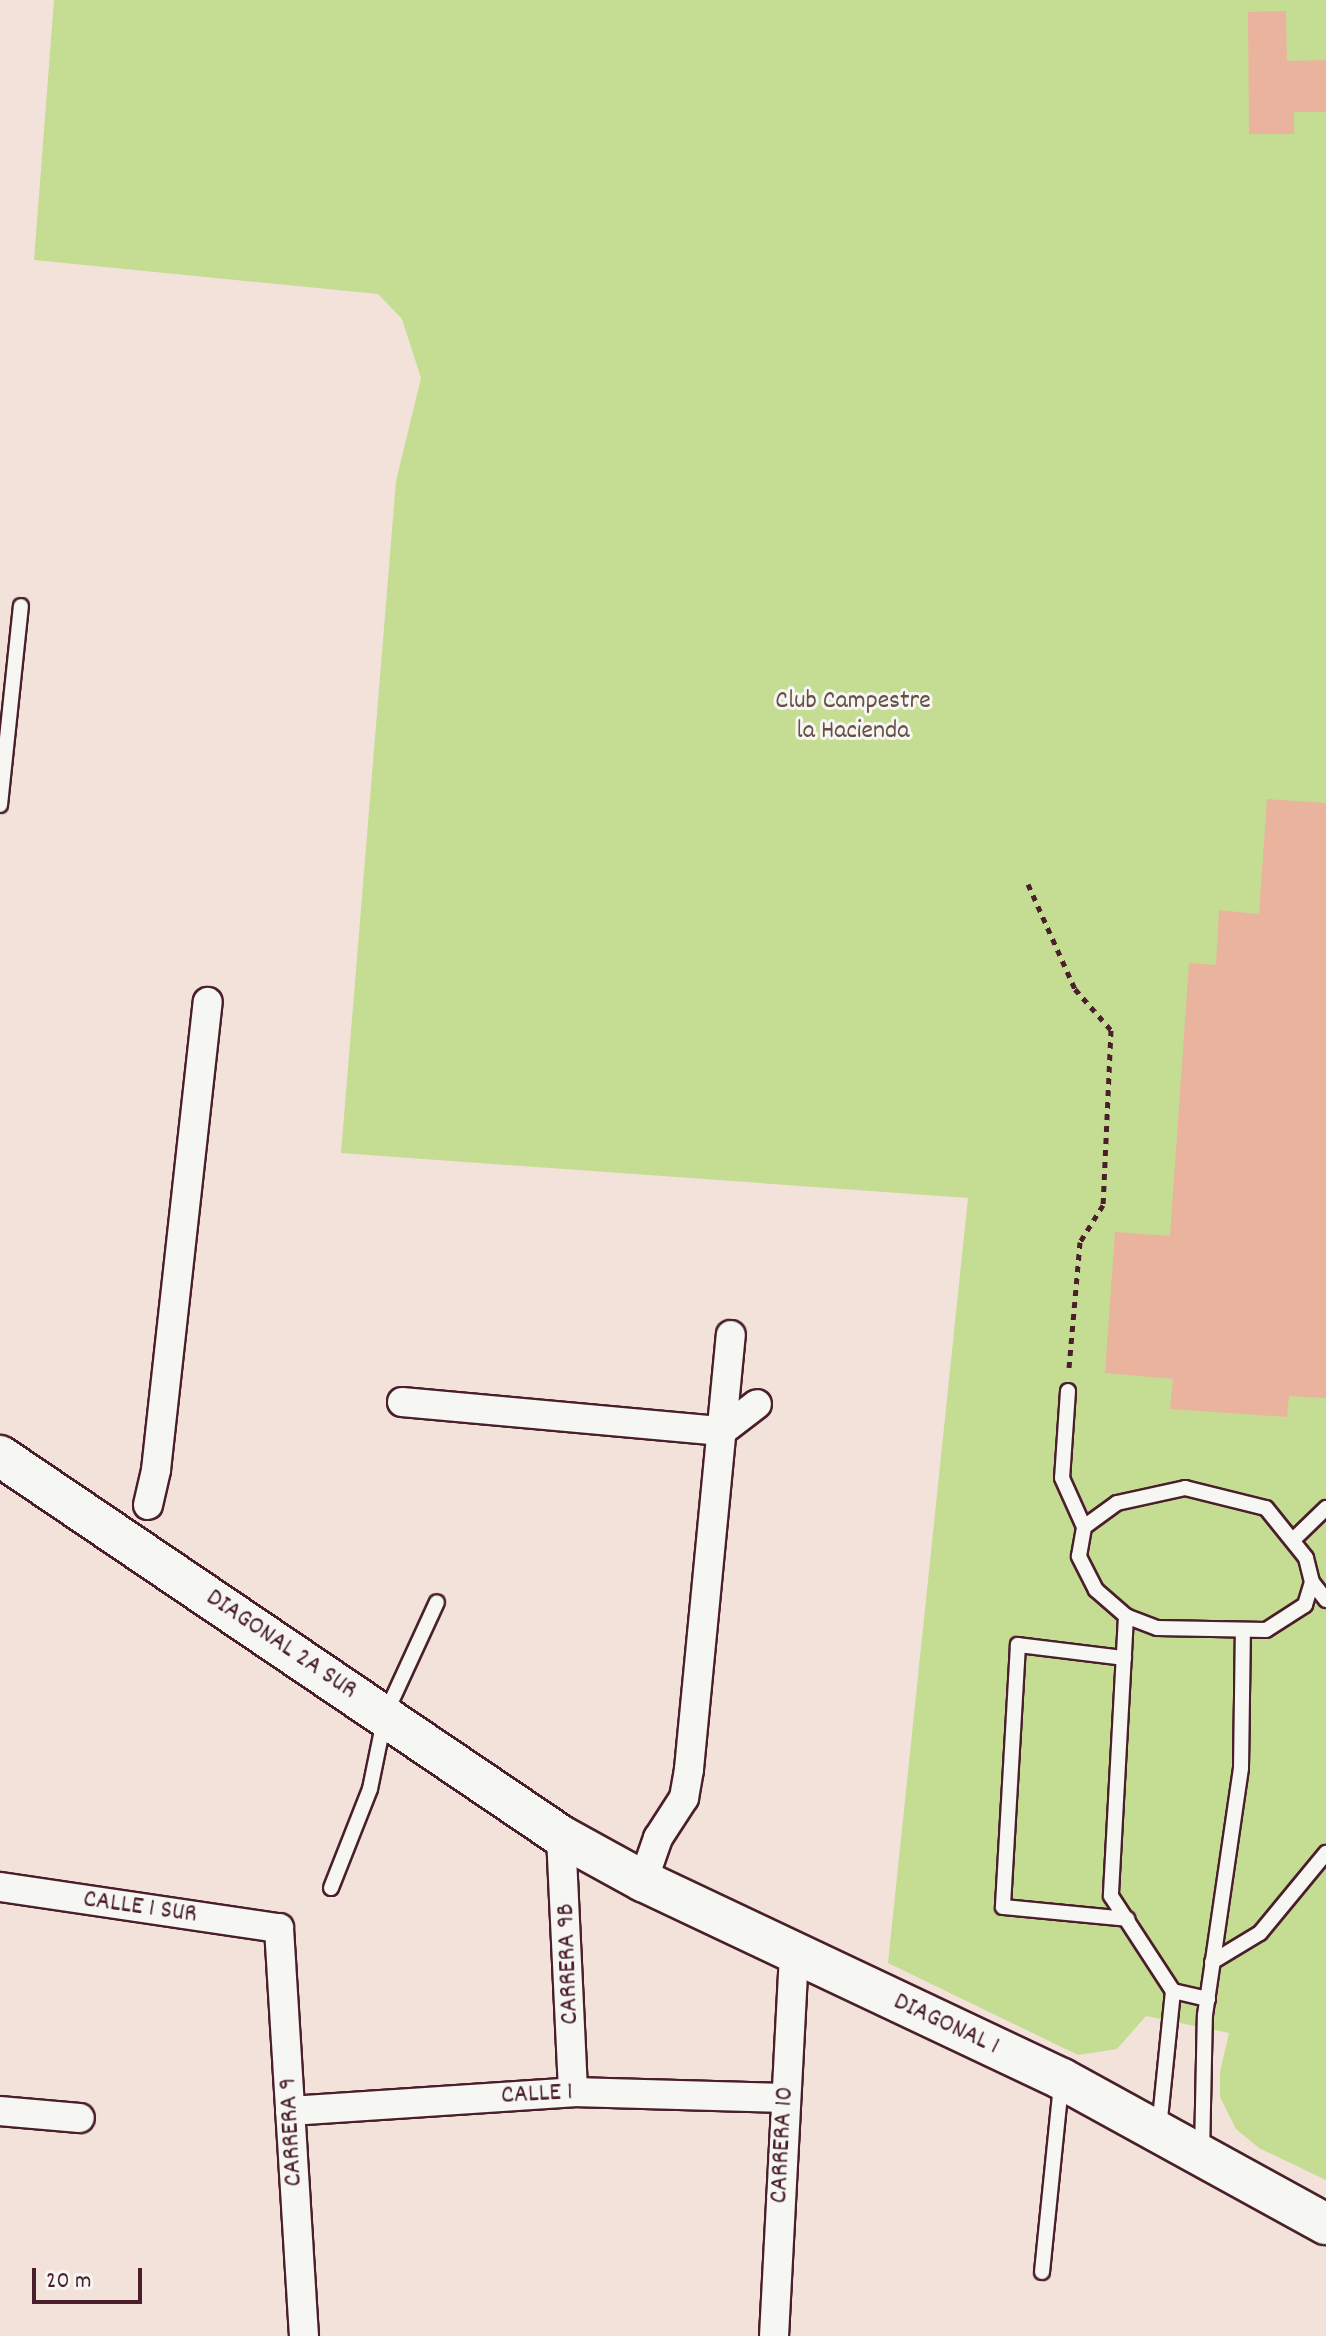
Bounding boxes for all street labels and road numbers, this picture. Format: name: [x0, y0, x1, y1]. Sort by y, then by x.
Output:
street label: DIAGONAL 2A SUR: [200, 1583, 362, 1707]
street label: CALLE 1 SUR: [81, 1885, 199, 1931]
street label: CARRERA 9B: [551, 1903, 587, 2025]
street label: DIAGONAL 1: [888, 1987, 1004, 2063]
street label: CARRERA 9: [274, 2077, 310, 2187]
street label: CALLE 1: [500, 2078, 574, 2112]
street label: CARRERA 10: [764, 2086, 802, 2204]

